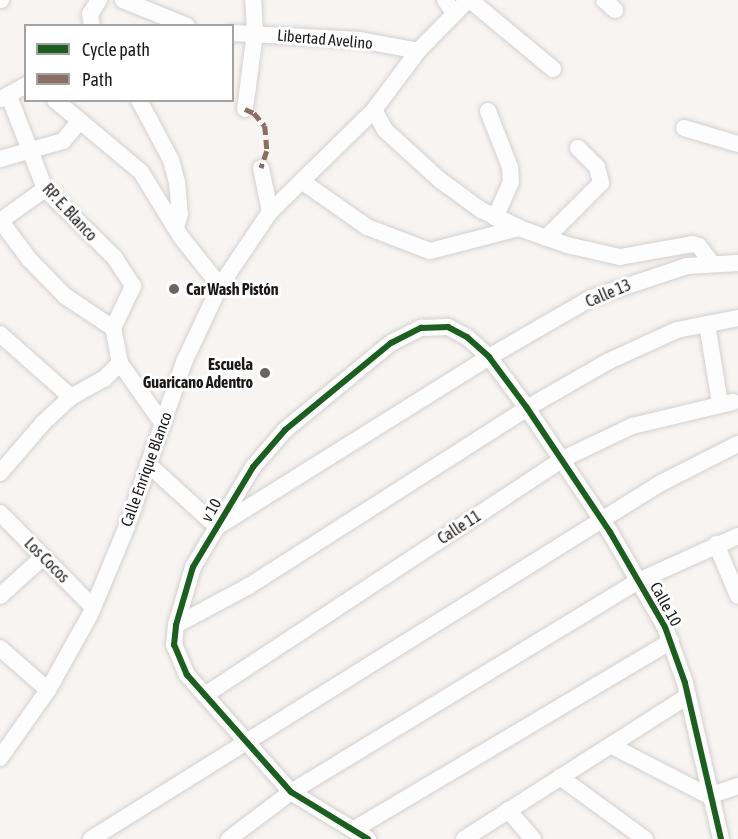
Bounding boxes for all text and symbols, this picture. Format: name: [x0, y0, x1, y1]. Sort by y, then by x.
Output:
legend: [24, 24, 234, 102]
street label: Libertad Avelino: [276, 25, 374, 53]
text: Cycle path: [82, 39, 150, 60]
text: Path: [82, 69, 113, 90]
street label: RP. E. Blanco: [39, 179, 101, 245]
street label: Calle 13: [582, 275, 634, 311]
place label: Car Wash Pistón: [186, 279, 278, 299]
marker: Car Wash Pistón: [167, 282, 181, 296]
place label: Escuela Guaricano Adentro: [143, 354, 253, 392]
marker: Escuela Guaricano Adentro: [258, 366, 272, 380]
street label: Calle Enrique Blanco: [116, 409, 176, 529]
street label: v 10: [197, 495, 225, 525]
street label: Calle 11: [434, 506, 484, 548]
street label: Los Cocos: [21, 534, 73, 586]
street label: Calle 10: [646, 579, 686, 629]

